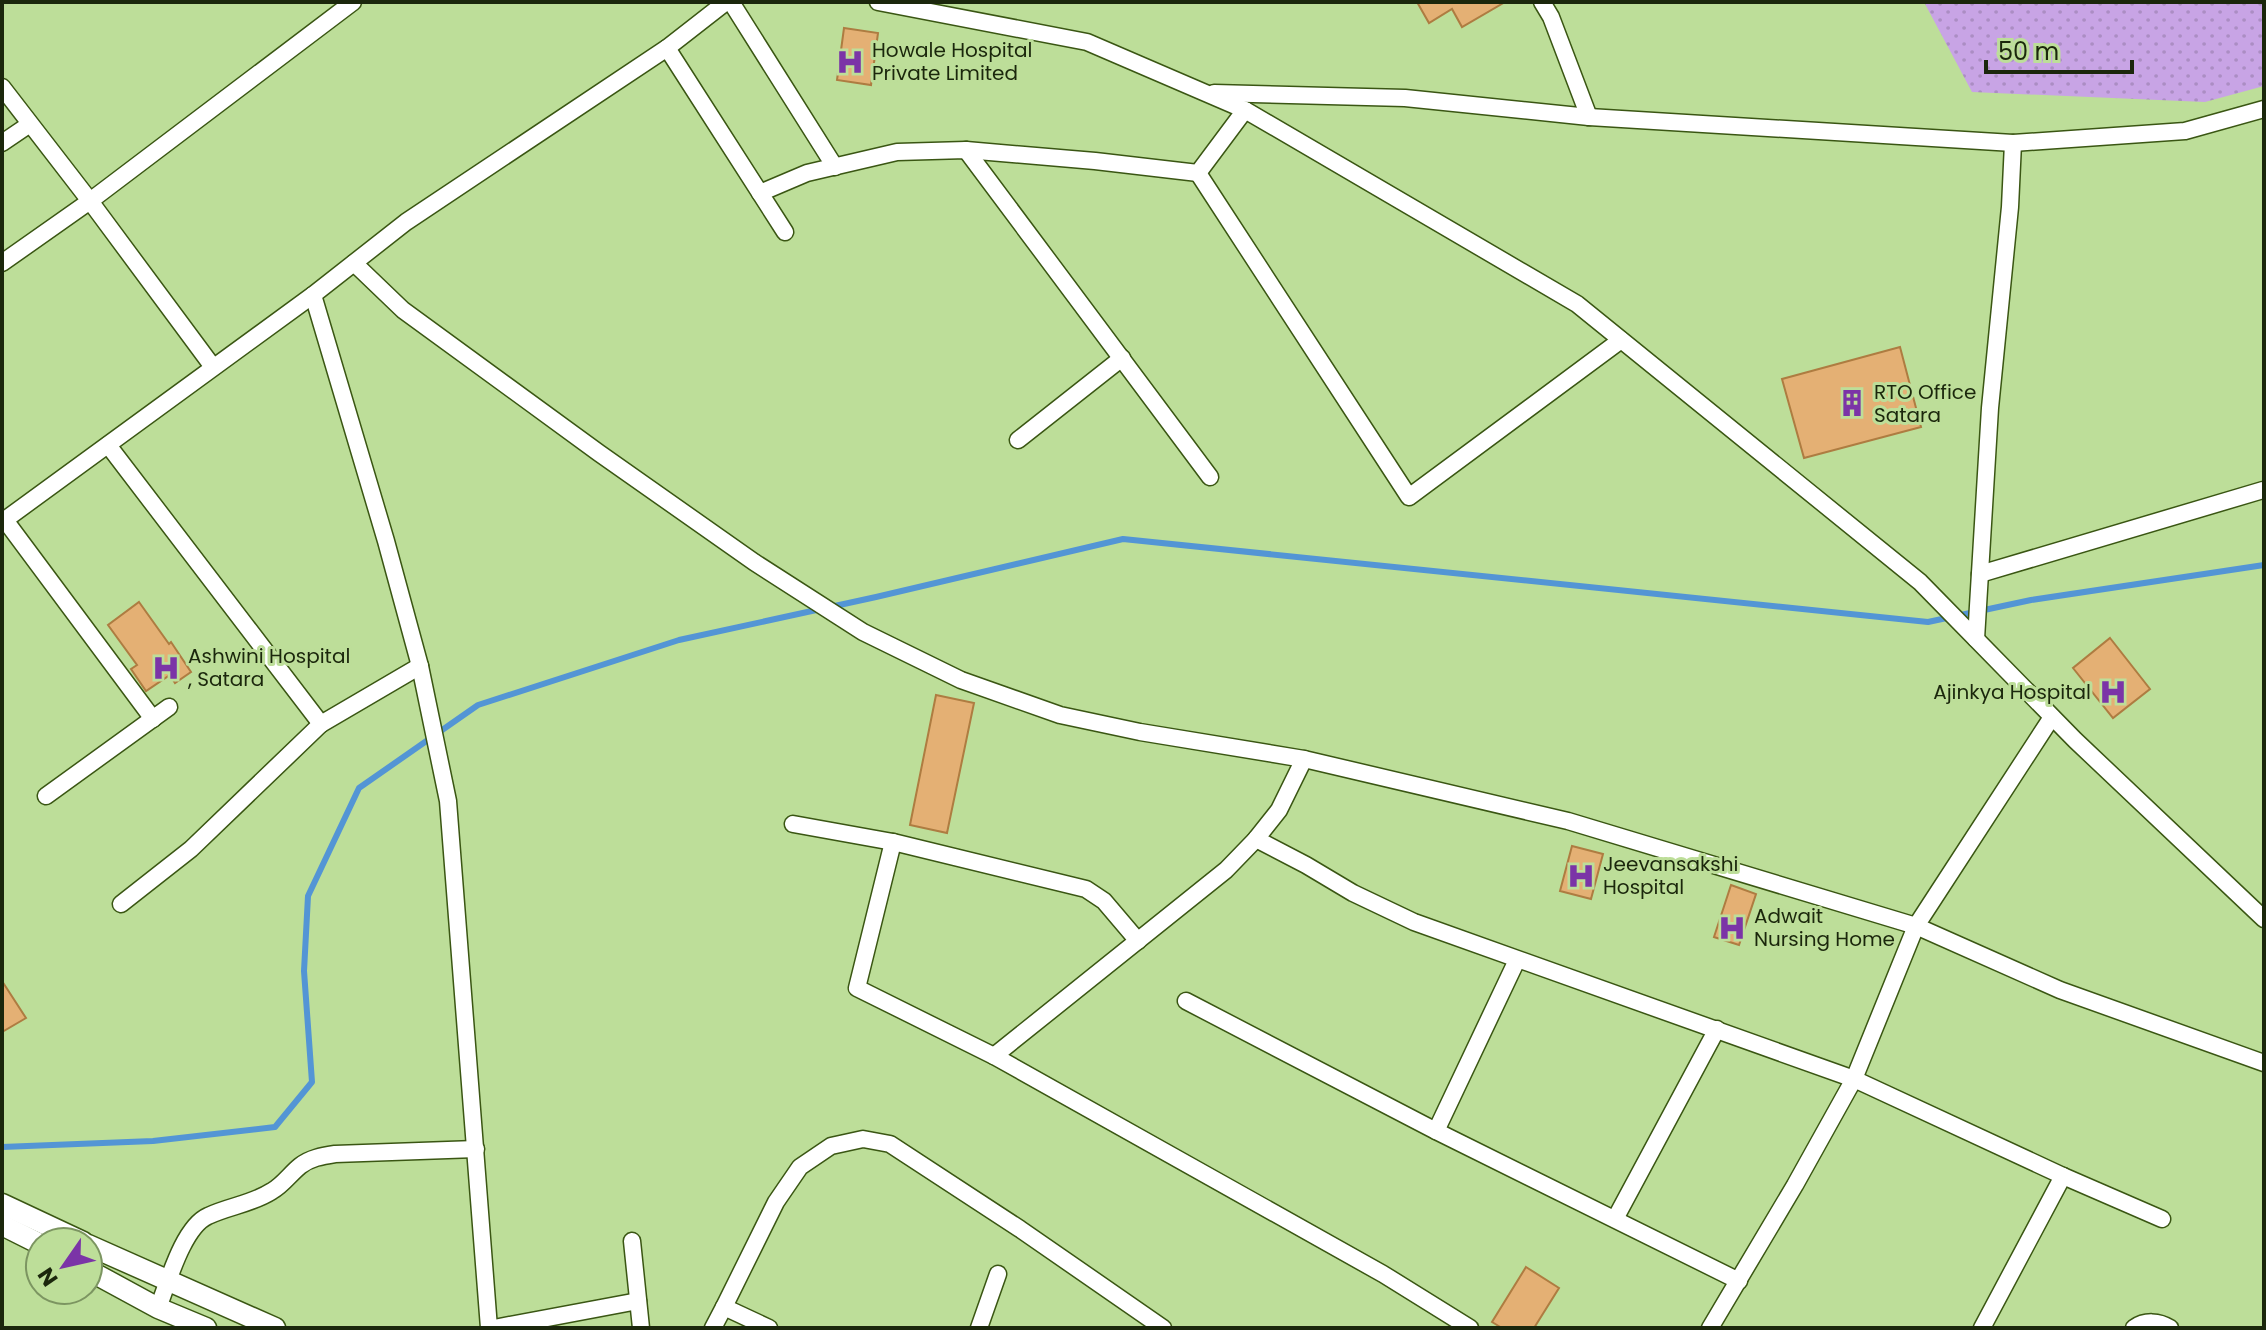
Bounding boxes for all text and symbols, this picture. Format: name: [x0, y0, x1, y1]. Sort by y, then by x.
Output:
scale bar: [1986, 24, 2132, 74]
text: 50 m: [1998, 35, 2059, 68]
place label: Howale Hospital Private Limited: [872, 36, 1032, 87]
hospital icon: Howale Hospital Private Limited: [835, 47, 865, 77]
place label: RTO Office Satara: [1874, 378, 1976, 429]
building icon: RTO Office Satara: [1837, 388, 1867, 418]
place label: Ashwini Hospital , Satara: [187, 642, 350, 693]
hospital icon: Ashwini Hospital , Satara: [151, 653, 181, 683]
hospital icon: Ajinkya Hospital: [2098, 677, 2128, 707]
place label: Ajinkya Hospital: [1933, 678, 2091, 706]
place label: Jeevansakshi Hospital: [1603, 850, 1738, 901]
hospital icon: Jeevansakshi Hospital: [1566, 861, 1596, 891]
place label: Adwait Nursing Home: [1754, 902, 1895, 953]
hospital icon: Adwait Nursing Home: [1717, 913, 1747, 943]
north arrow: [24, 1226, 104, 1306]
text: N: [30, 1261, 65, 1292]

